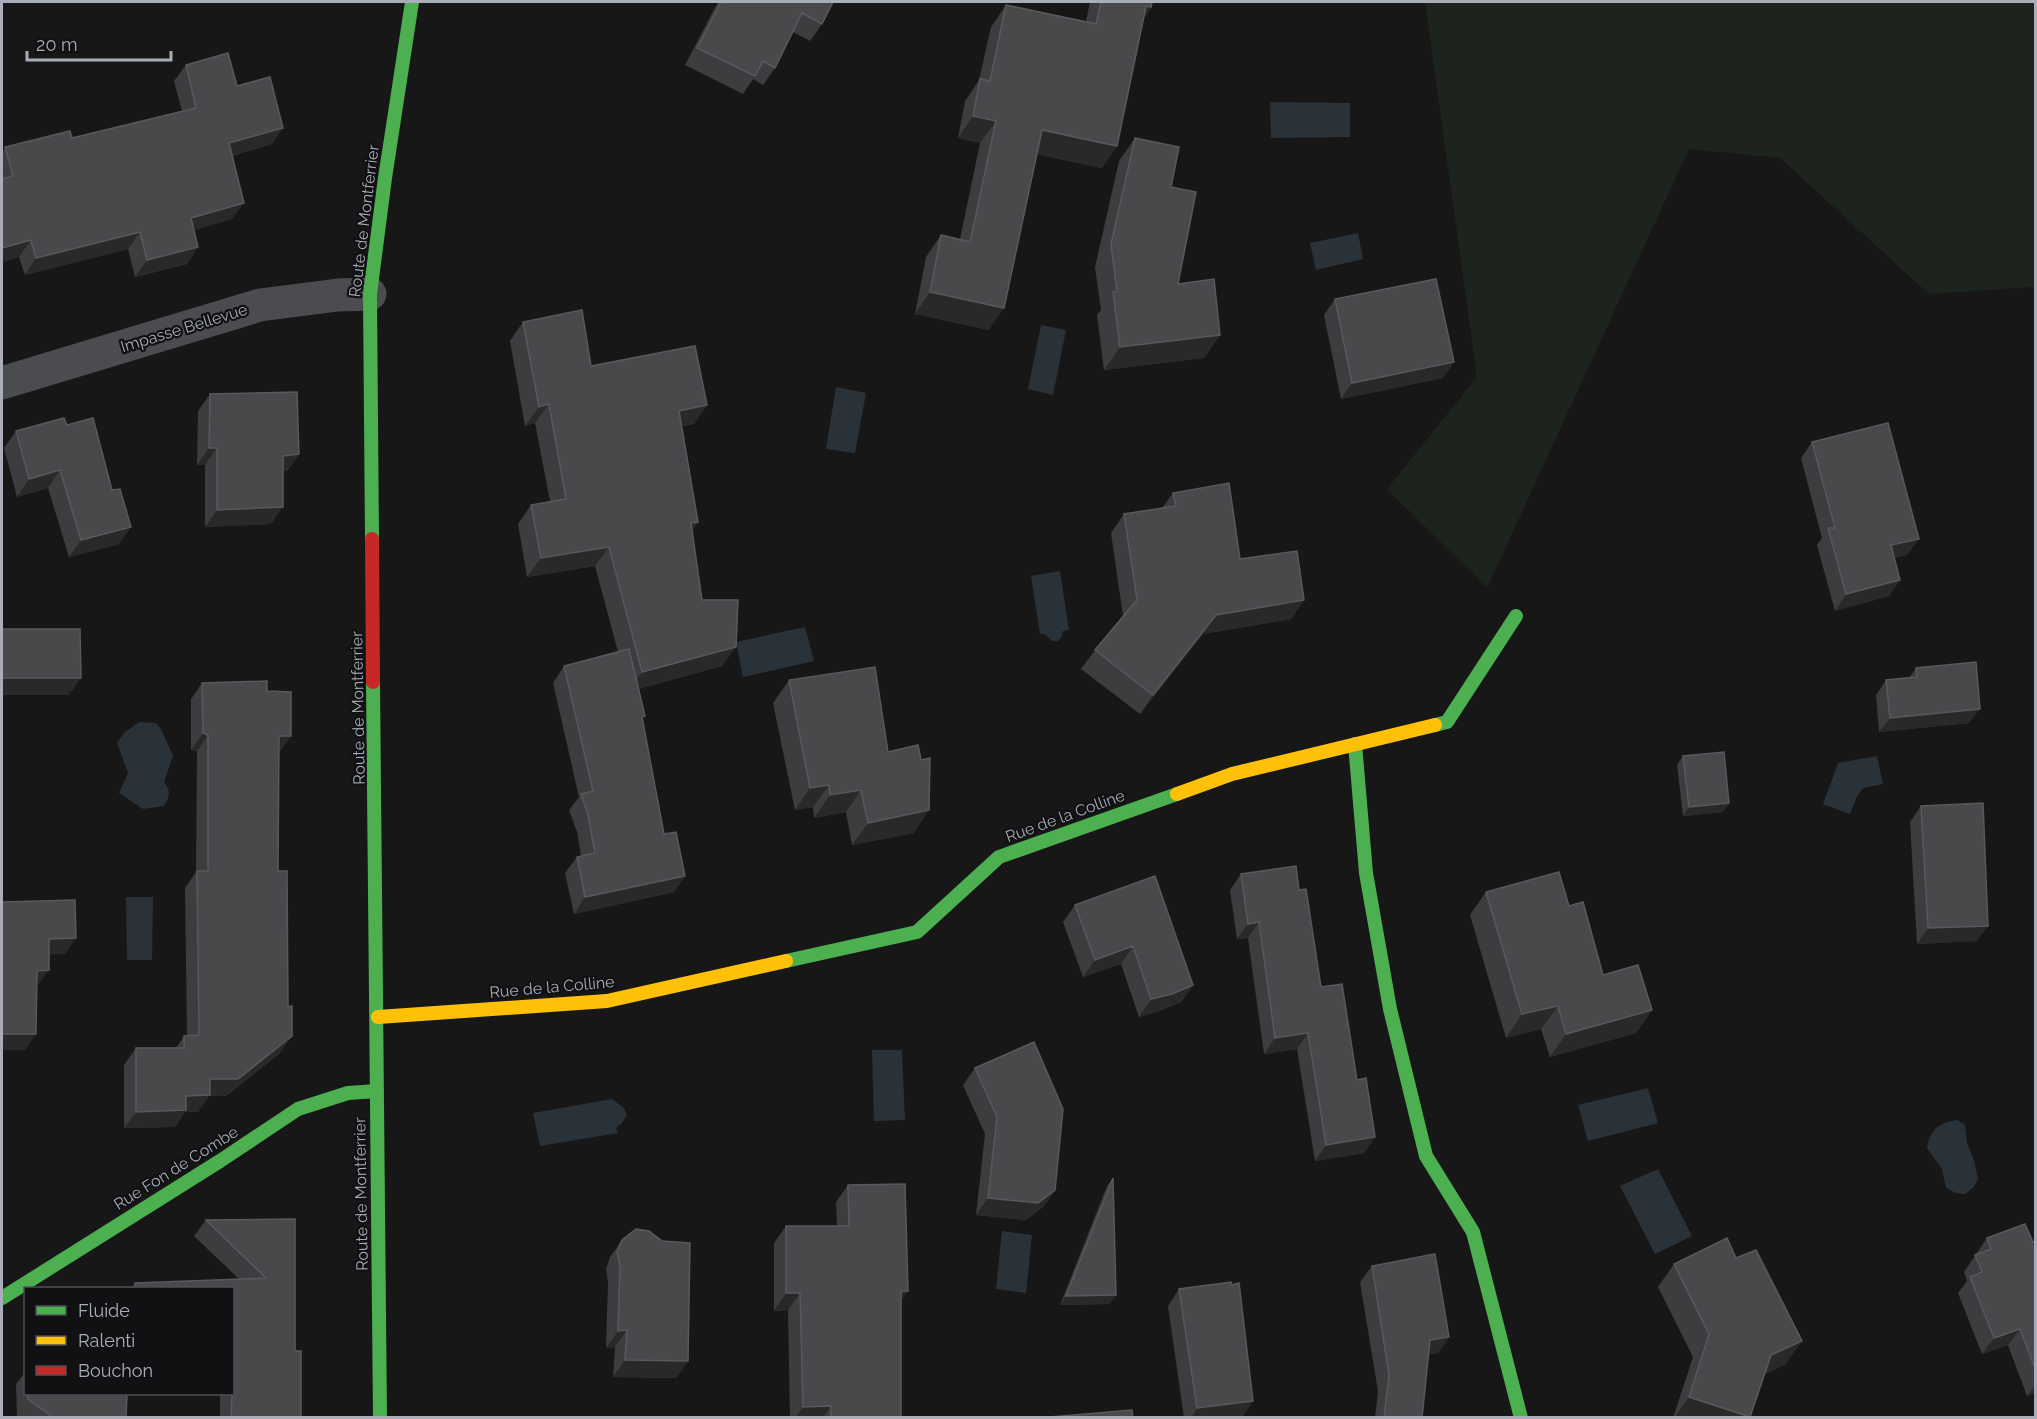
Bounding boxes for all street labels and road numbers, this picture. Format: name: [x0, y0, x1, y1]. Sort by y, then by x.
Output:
street label: Route de Montferrier: [345, 143, 383, 298]
street label: Impasse Bellevue: [118, 300, 250, 356]
street label: Route de Montferrier: [347, 631, 369, 785]
street label: Rue de la Colline: [1003, 786, 1127, 846]
street label: Rue de la Colline: [489, 972, 615, 1002]
street label: Route de Montferrier: [350, 1117, 372, 1271]
street label: Rue Fon de Combe: [110, 1122, 242, 1214]

